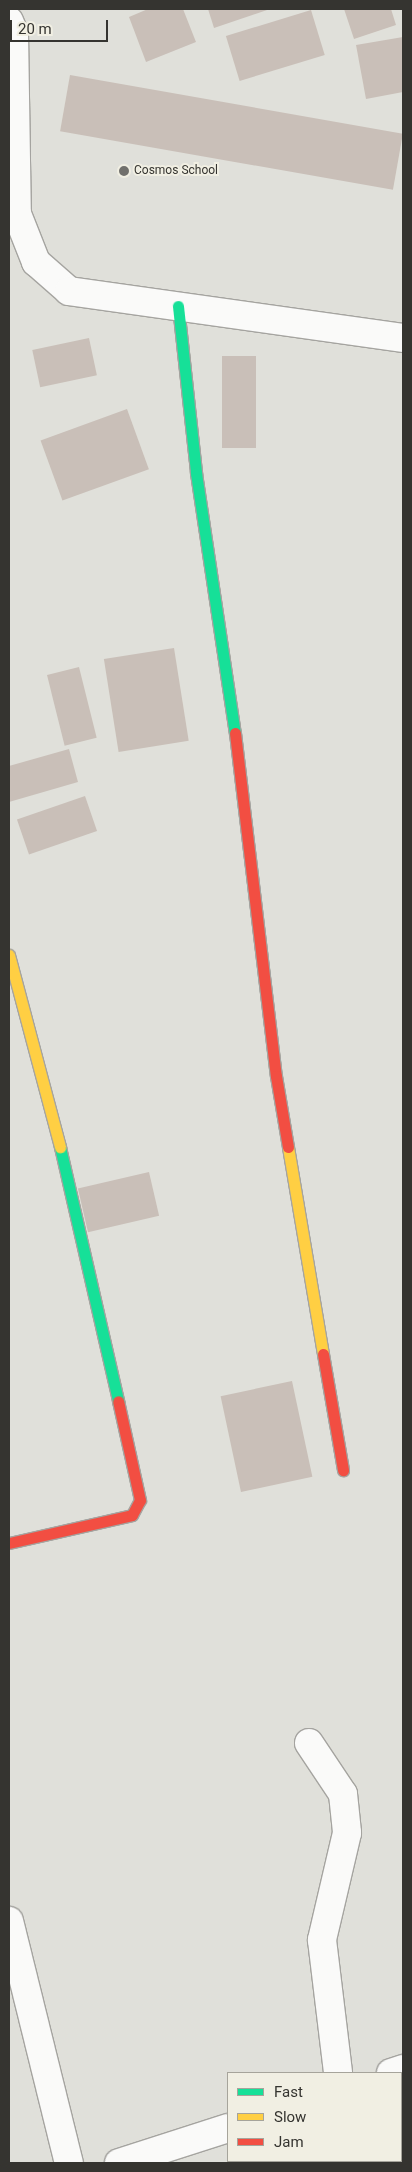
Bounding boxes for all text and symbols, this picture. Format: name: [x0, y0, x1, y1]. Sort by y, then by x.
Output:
scale bar: [12, 10, 110, 42]
text: 20 m: [18, 20, 52, 38]
place label: Cosmos School: [134, 164, 218, 178]
marker: Cosmos School: [118, 165, 130, 177]
legend: [227, 2072, 402, 2162]
text: Fast: [274, 2083, 303, 2101]
text: Slow: [274, 2108, 306, 2126]
text: Jam: [274, 2133, 304, 2151]

